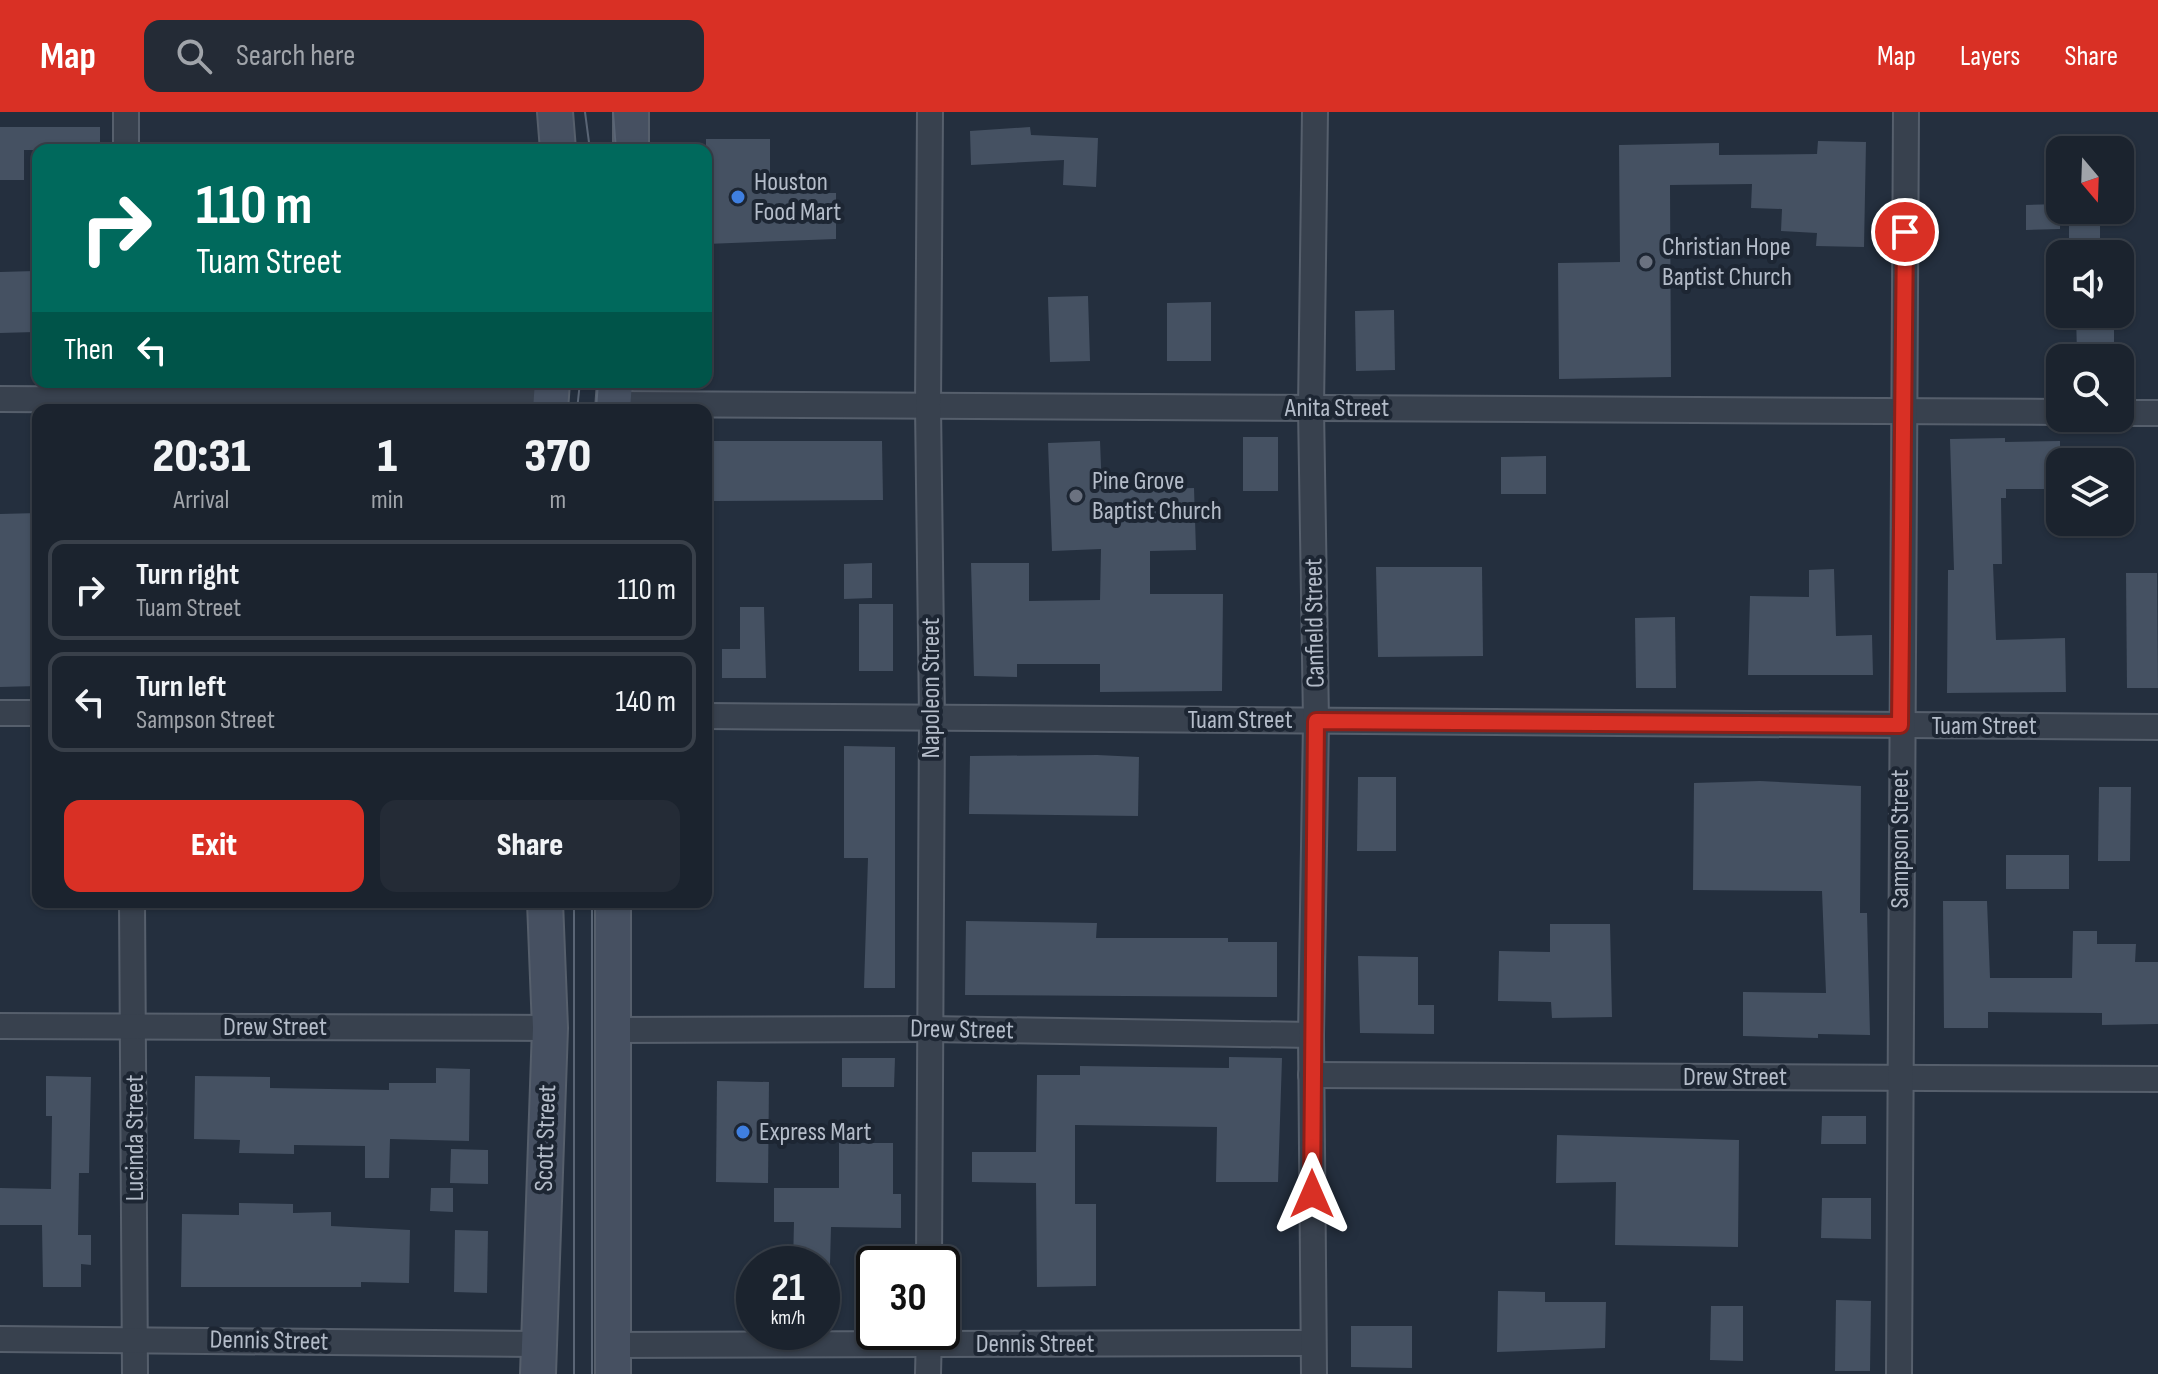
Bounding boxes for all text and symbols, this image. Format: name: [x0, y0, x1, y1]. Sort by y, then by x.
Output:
search box: [144, 20, 704, 92]
text: Map: [40, 34, 96, 79]
icon: search: [172, 34, 216, 78]
text: Search here: [236, 38, 355, 74]
text: Map: [1877, 40, 1916, 73]
text: Layers: [1960, 40, 2020, 73]
text: Share: [2064, 40, 2118, 73]
north arrow: [2046, 136, 2134, 224]
map controls: [2046, 136, 2134, 536]
place label: Houston Food Mart: [754, 167, 841, 228]
text: 110 m: [196, 173, 312, 240]
icon: right: [64, 176, 168, 280]
marker: Houston Food Mart: [729, 188, 747, 206]
pin: [1871, 198, 1939, 266]
icon: arrive: [1883, 210, 1927, 254]
place label: Christian Hope Baptist Church: [1662, 232, 1792, 293]
button: sound: [2046, 240, 2134, 328]
text: Tuam Street: [196, 241, 342, 284]
marker: Christian Hope Baptist Church: [1637, 253, 1655, 271]
icon: left: [130, 328, 174, 372]
text: Then: [64, 332, 114, 368]
button: search: [2046, 344, 2134, 432]
street label: Anita Street: [1284, 393, 1389, 424]
text: 20:31: [153, 428, 250, 485]
text: 1: [377, 428, 397, 485]
text: 370: [524, 428, 591, 485]
button: layers: [2046, 448, 2134, 536]
place label: Pine Grove Baptist Church: [1092, 466, 1222, 527]
text: Arrival: [174, 485, 229, 516]
text: min: [371, 485, 404, 516]
text: m: [549, 485, 566, 516]
marker: Pine Grove Baptist Church: [1067, 487, 1085, 505]
text: Turn right: [136, 557, 239, 593]
street label: Canfield Street: [1298, 558, 1332, 688]
icon: right: [68, 568, 112, 612]
text: 110 m: [618, 572, 676, 608]
text: Tuam Street: [136, 593, 241, 624]
street label: Napoleon Street: [916, 617, 947, 759]
text: Turn left: [136, 669, 226, 705]
icon: left: [68, 680, 112, 724]
text: 140 m: [616, 684, 676, 720]
text: Sampson Street: [136, 705, 275, 736]
street label: Tuam Street: [1187, 705, 1293, 736]
street label: Tuam Street: [1931, 711, 2037, 742]
street label: Sampson Street: [1885, 770, 1916, 908]
button: Exit: [64, 800, 364, 892]
button: Share: [380, 800, 680, 892]
street label: Drew Street: [223, 1012, 327, 1043]
street label: Drew Street: [910, 1014, 1014, 1046]
street label: Drew Street: [1683, 1062, 1787, 1093]
street label: Lucinda Street: [120, 1075, 151, 1201]
street label: Scott Street: [529, 1084, 563, 1192]
place label: Express Mart: [759, 1117, 871, 1148]
marker: Express Mart: [734, 1123, 752, 1141]
position arrow: [1270, 1152, 1354, 1236]
speed limit sign: 30: [856, 1246, 960, 1350]
text: 21: [771, 1264, 805, 1312]
text: km/h: [771, 1306, 805, 1330]
street label: Dennis Street: [209, 1324, 329, 1358]
street label: Dennis Street: [976, 1329, 1094, 1360]

